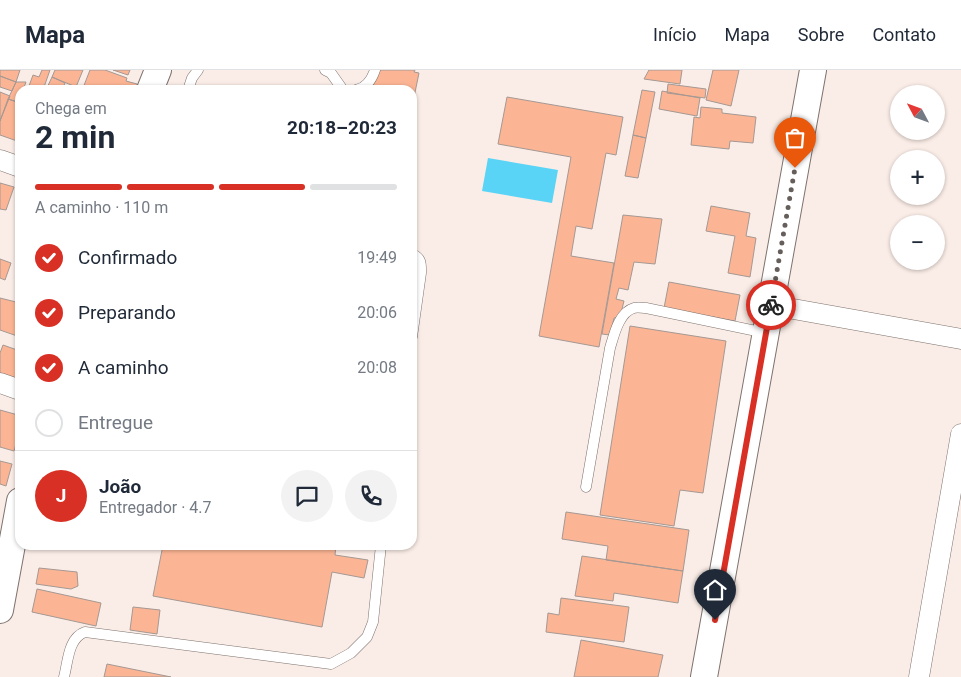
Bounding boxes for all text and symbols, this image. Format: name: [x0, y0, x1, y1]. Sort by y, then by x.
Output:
text: Mapa: [25, 21, 85, 49]
text: Início: [653, 24, 696, 45]
text: Mapa: [724, 24, 770, 45]
text: Sobre: [798, 24, 844, 45]
text: Contato: [872, 24, 936, 45]
north arrow: [890, 85, 945, 140]
map controls: [890, 85, 945, 270]
text: Chega em: [35, 99, 107, 118]
text: 20:18–20:23: [287, 116, 397, 139]
pin: [774, 117, 816, 168]
text: 2 min: [35, 118, 115, 156]
icon: bag: [781, 124, 809, 152]
button: +: [890, 150, 945, 205]
text: A caminho · 110 m: [35, 198, 168, 217]
button: −: [890, 215, 945, 270]
icon: check: [35, 244, 63, 272]
text: Confirmado: [78, 246, 177, 269]
text: 19:49: [357, 248, 397, 267]
courier: [746, 280, 796, 330]
icon: bike: [757, 291, 785, 319]
icon: check: [35, 299, 63, 327]
text: Preparando: [78, 301, 176, 324]
text: 20:06: [357, 303, 397, 322]
icon: check: [35, 354, 63, 382]
text: A caminho: [78, 356, 168, 379]
text: 20:08: [357, 358, 397, 377]
text: Entregue: [78, 411, 153, 434]
button: chat: [281, 470, 333, 522]
button: phone: [345, 470, 397, 522]
text: João: [99, 475, 141, 498]
text: J: [56, 484, 66, 507]
text: Entregador · 4.7: [99, 498, 212, 517]
pin: [694, 569, 736, 620]
icon: home: [701, 576, 729, 604]

